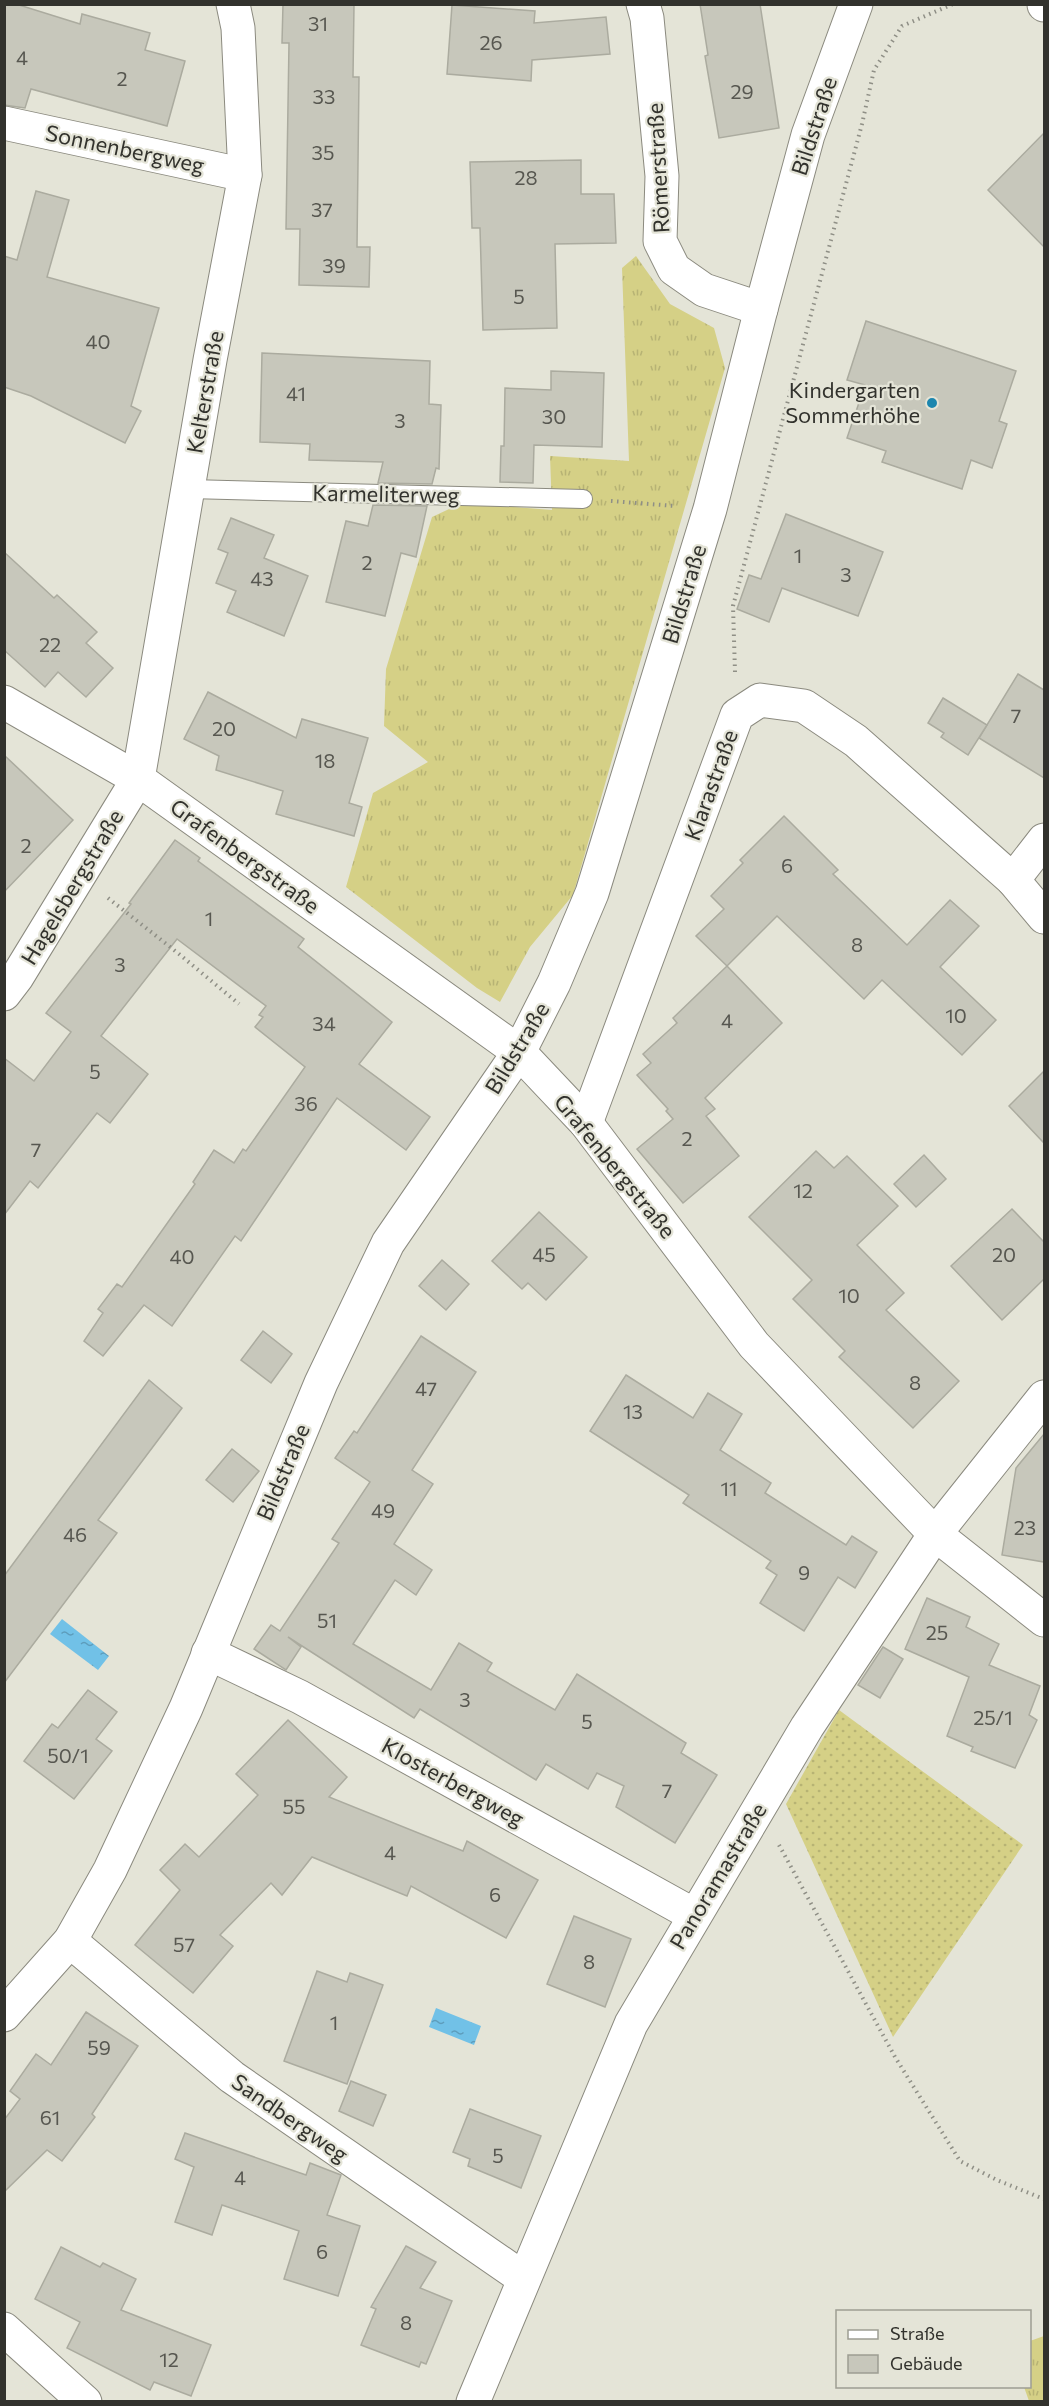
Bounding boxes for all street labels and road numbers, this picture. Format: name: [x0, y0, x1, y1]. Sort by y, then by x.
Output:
street label: Bildstraße: [785, 73, 842, 179]
street label: Römerstraße: [641, 102, 674, 234]
street label: Sonnenbergweg: [43, 119, 207, 179]
street label: Kelterstraße: [180, 328, 229, 455]
street label: Karmeliterweg: [312, 479, 460, 508]
street label: Bildstraße: [656, 541, 711, 647]
street label: Klarastraße: [678, 726, 743, 844]
street label: Grafenbergstraße: [165, 792, 325, 919]
street label: Hagelsbergstraße: [15, 804, 129, 969]
street label: Bildstraße: [479, 997, 554, 1098]
street label: Grafenbergstraße: [549, 1088, 682, 1243]
street label: Bildstraße: [250, 1420, 315, 1524]
street label: Klosterbergweg: [377, 1731, 529, 1832]
street label: Panoramastraße: [663, 1798, 772, 1954]
street label: Sandbergweg: [227, 2068, 354, 2168]

